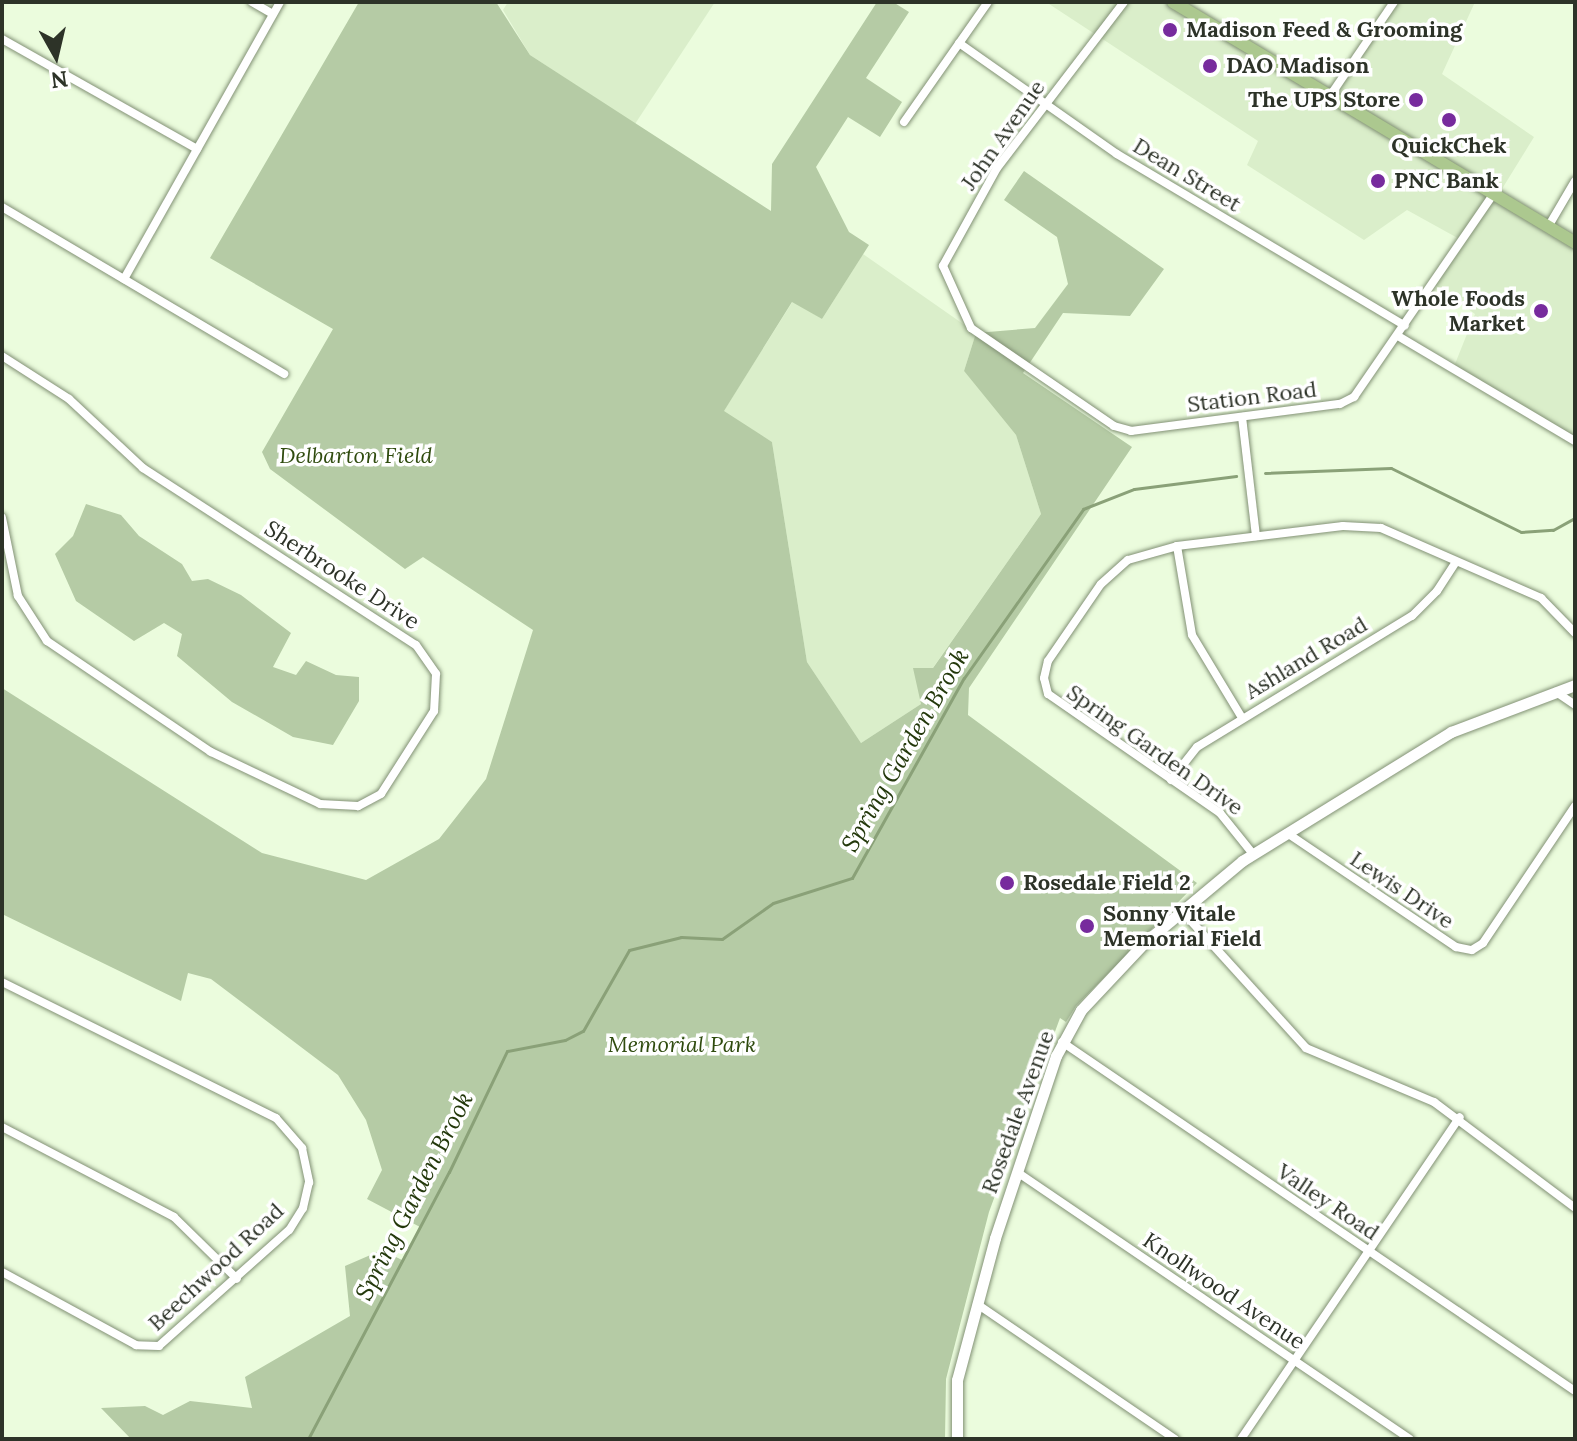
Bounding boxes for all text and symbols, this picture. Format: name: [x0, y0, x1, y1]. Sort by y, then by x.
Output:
north arrow: [16, 16, 96, 96]
place label: Madison Feed & Grooming: [1186, 17, 1462, 43]
marker: Madison Feed & Grooming: [1161, 21, 1179, 39]
place label: DAO Madison: [1226, 53, 1369, 79]
marker: DAO Madison: [1201, 57, 1219, 75]
text: N: [49, 65, 70, 95]
street label: John Avenue: [955, 75, 1051, 195]
place label: The UPS Store: [1248, 87, 1400, 113]
marker: The UPS Store: [1407, 91, 1425, 109]
marker: QuickChek: [1440, 111, 1458, 129]
street label: Dean Street: [1128, 132, 1246, 218]
place label: QuickChek: [1391, 133, 1507, 159]
place label: PNC Bank: [1394, 168, 1499, 194]
marker: PNC Bank: [1369, 172, 1387, 190]
place label: Whole Foods Market: [1391, 285, 1525, 336]
marker: Whole Foods Market: [1532, 302, 1550, 320]
street label: Station Road: [1186, 376, 1318, 418]
park label: Delbarton Field: [279, 443, 433, 469]
street label: Sherbrooke Drive: [260, 515, 424, 635]
street label: Ashland Road: [1240, 611, 1372, 705]
water label: Spring Garden Brook: [835, 643, 975, 857]
street label: Spring Garden Drive: [1062, 679, 1248, 821]
street label: Lewis Drive: [1345, 846, 1459, 934]
place label: Rosedale Field 2: [1023, 870, 1191, 896]
marker: Rosedale Field 2: [998, 874, 1016, 892]
place label: Sonny Vitale Memorial Field: [1103, 900, 1262, 952]
marker: Sonny Vitale Memorial Field: [1078, 917, 1096, 935]
street label: Rosedale Avenue: [976, 1027, 1060, 1197]
park label: Memorial Park: [608, 1032, 756, 1058]
water label: Spring Garden Brook: [349, 1087, 479, 1305]
street label: Valley Road: [1272, 1158, 1384, 1246]
street label: Beechwood Road: [143, 1198, 289, 1336]
street label: Knollwood Avenue: [1138, 1227, 1310, 1355]

